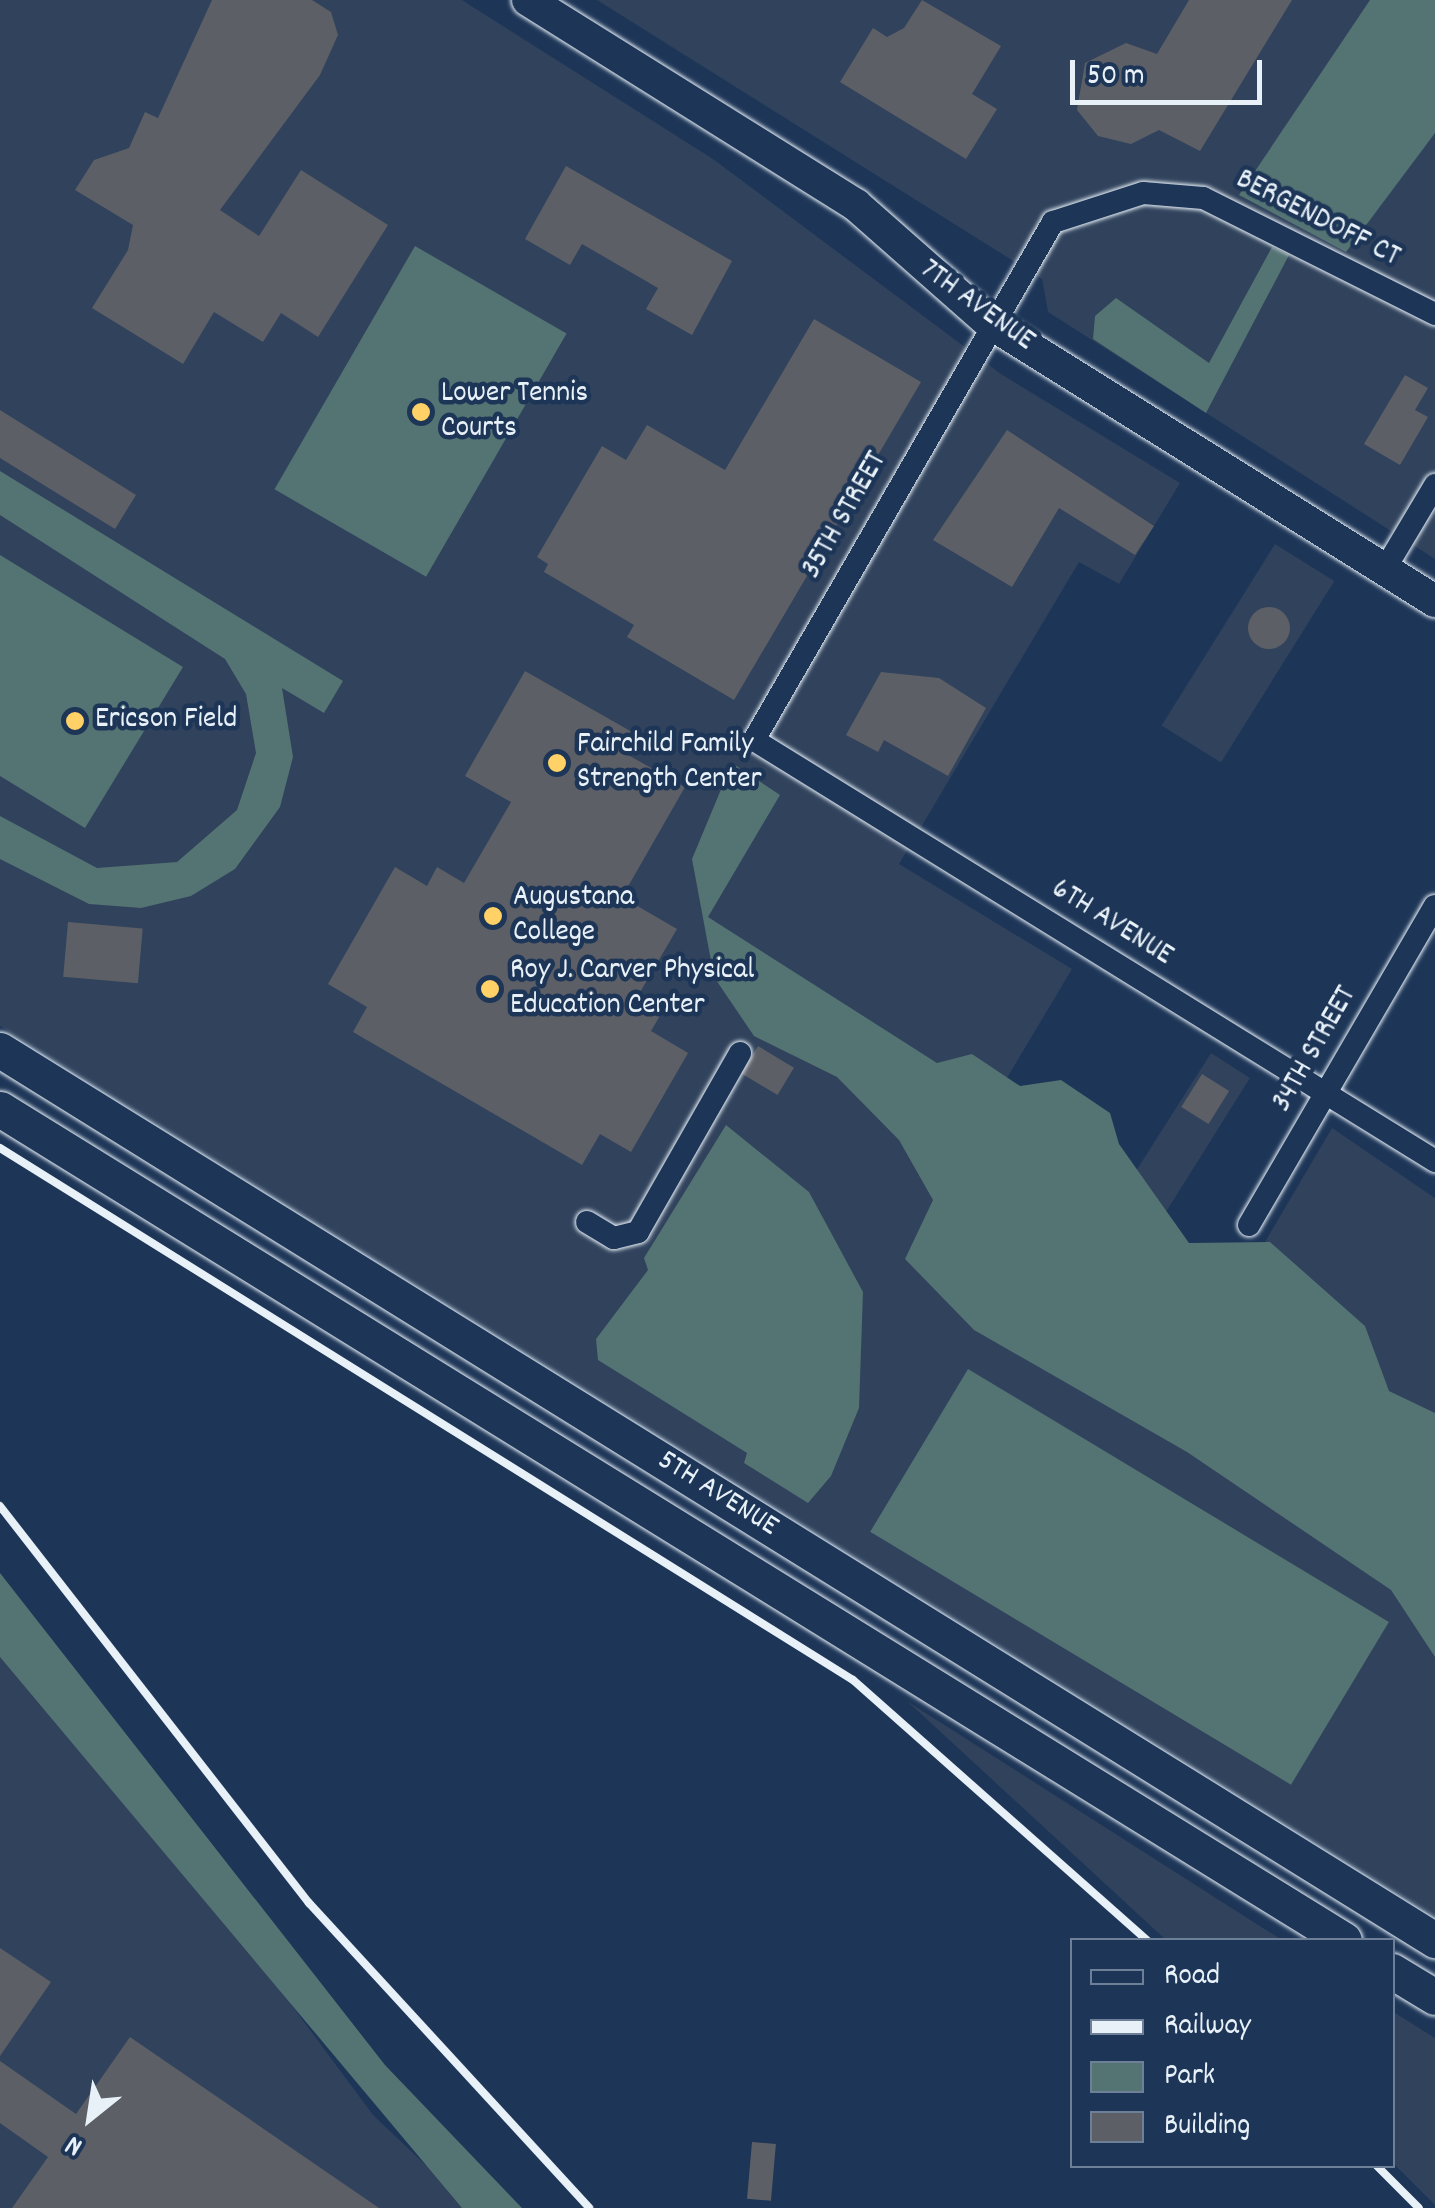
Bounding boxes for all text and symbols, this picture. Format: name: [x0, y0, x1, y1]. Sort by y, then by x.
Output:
scale bar: [1075, 40, 1268, 102]
text: 50 m: [1087, 56, 1145, 99]
street label: BERGENDOFF CT: [1229, 163, 1405, 277]
street label: 7TH AVENUE: [912, 253, 1040, 361]
place label: Lower Tennis Courts: [441, 377, 588, 448]
marker: Lower Tennis Courts: [410, 401, 432, 423]
street label: 35TH STREET: [795, 446, 897, 586]
place label: Ericson Field: [95, 703, 237, 739]
marker: Ericson Field: [64, 710, 86, 732]
place label: Fairchild Family Strength Center: [577, 728, 762, 798]
marker: Fairchild Family Strength Center: [546, 752, 568, 774]
street label: 6TH AVENUE: [1044, 873, 1178, 975]
place label: Augustana College: [513, 881, 634, 952]
marker: Augustana College: [482, 905, 504, 927]
place label: Roy J. Carver Physical Education Center: [510, 954, 754, 1024]
marker: Roy J. Carver Physical Education Center: [479, 978, 501, 1000]
street label: 34TH STREET: [1266, 981, 1366, 1119]
street label: 5TH AVENUE: [650, 1444, 784, 1546]
legend: [1070, 1938, 1395, 2168]
text: Road: [1164, 1956, 1220, 1999]
text: Railway: [1164, 2006, 1251, 2049]
text: Park: [1164, 2056, 1215, 2099]
north arrow: [40, 2068, 140, 2168]
text: Building: [1164, 2106, 1250, 2149]
text: N: [59, 2123, 91, 2165]

